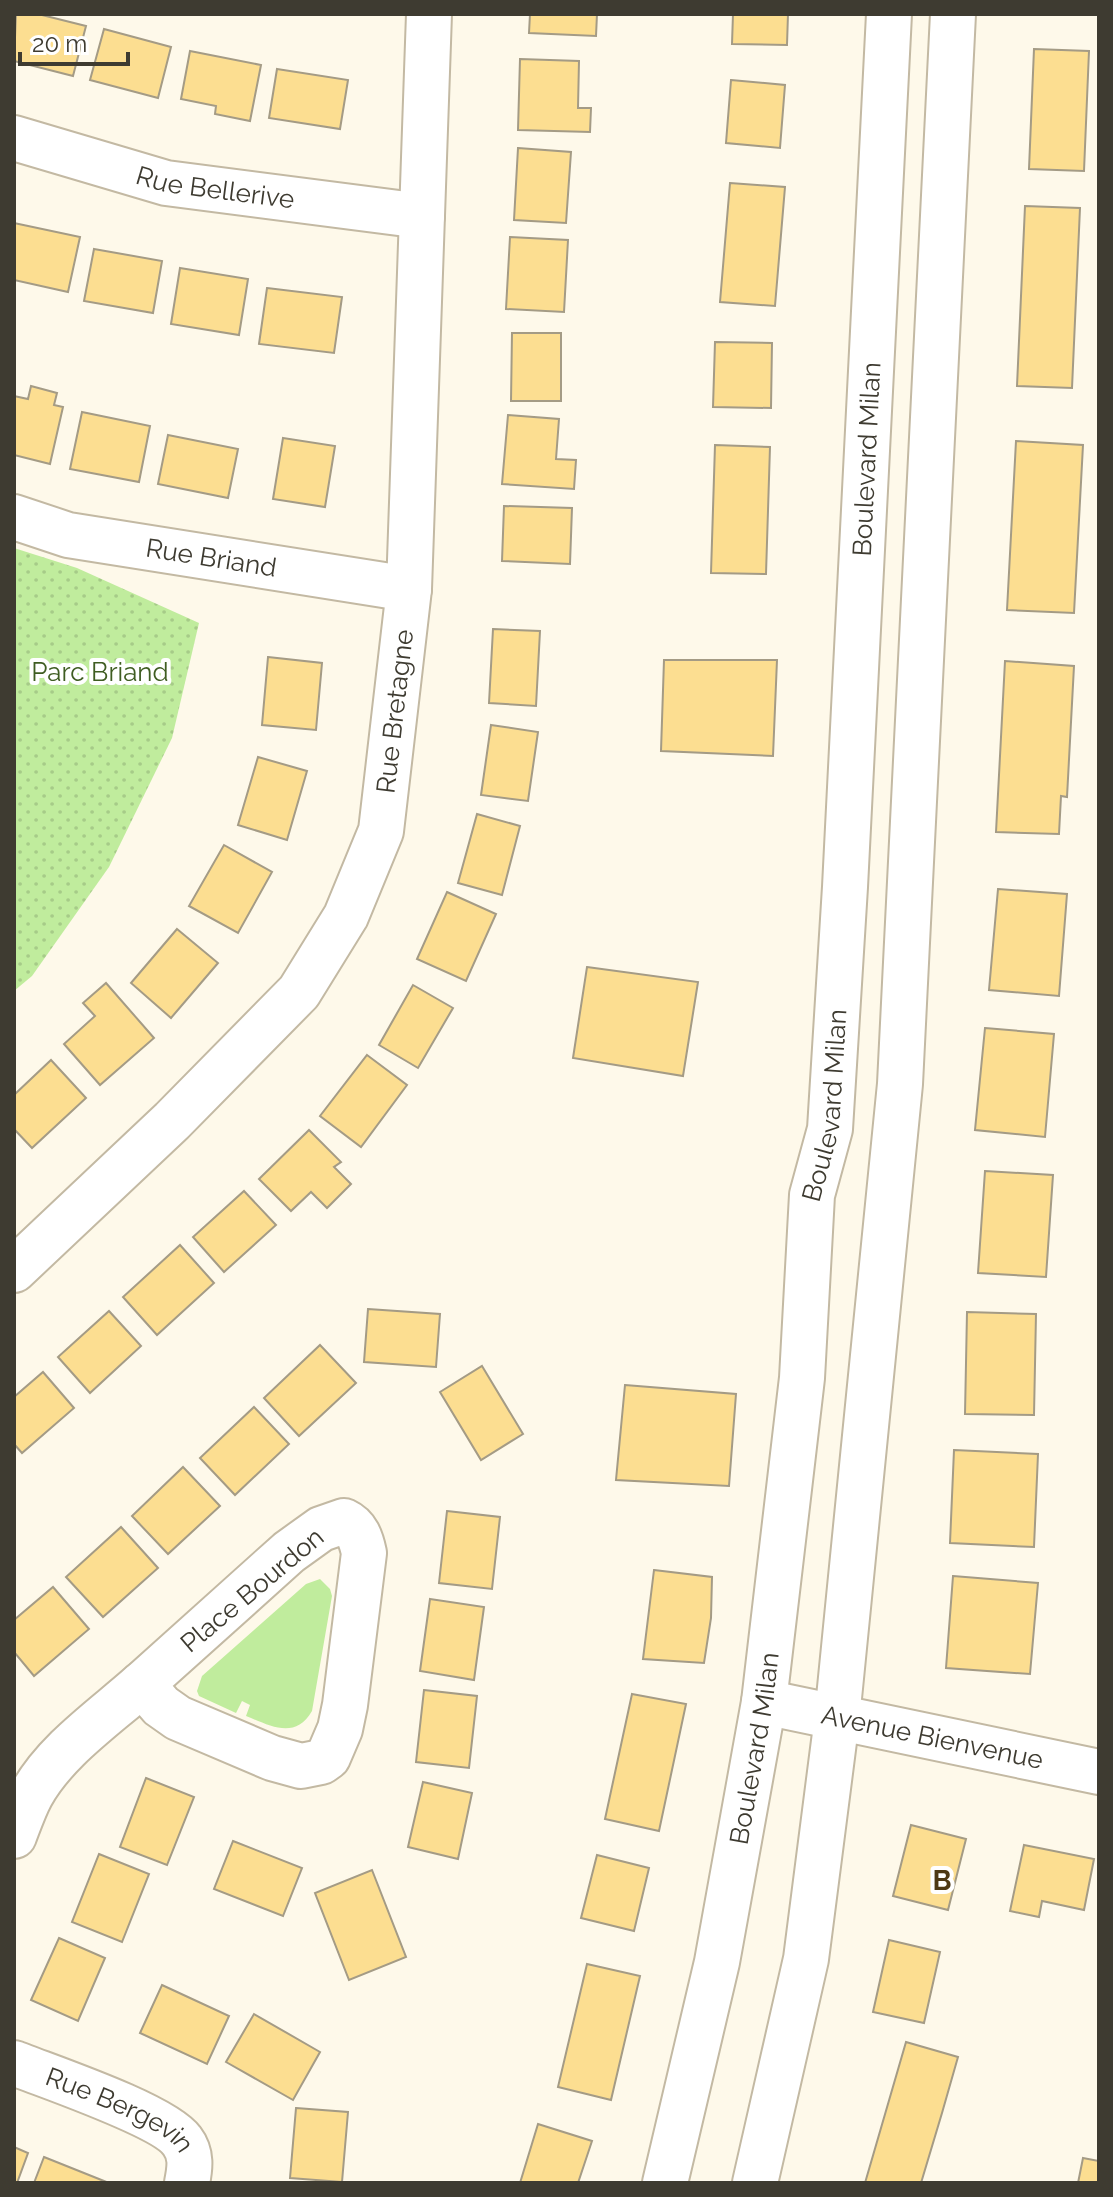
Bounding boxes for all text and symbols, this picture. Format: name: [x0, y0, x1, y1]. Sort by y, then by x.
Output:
scale bar: [20, 16, 128, 66]
text: 20 m: [32, 29, 87, 58]
street label: Rue Bellerive: [133, 160, 296, 214]
street label: Boulevard Milan: [847, 361, 886, 557]
street label: Rue Briand: [144, 533, 279, 583]
street label: Rue Bretagne: [370, 628, 419, 795]
park label: Parc Briand: [31, 657, 169, 687]
street label: Boulevard Milan: [796, 1008, 852, 1205]
street label: Place Bourdon: [174, 1522, 330, 1658]
street label: Boulevard Milan: [724, 1651, 785, 1847]
street label: Avenue Bienvenue: [819, 1699, 1046, 1775]
district label: B: [932, 1864, 952, 1897]
street label: Rue Bergevin: [42, 2061, 200, 2158]

